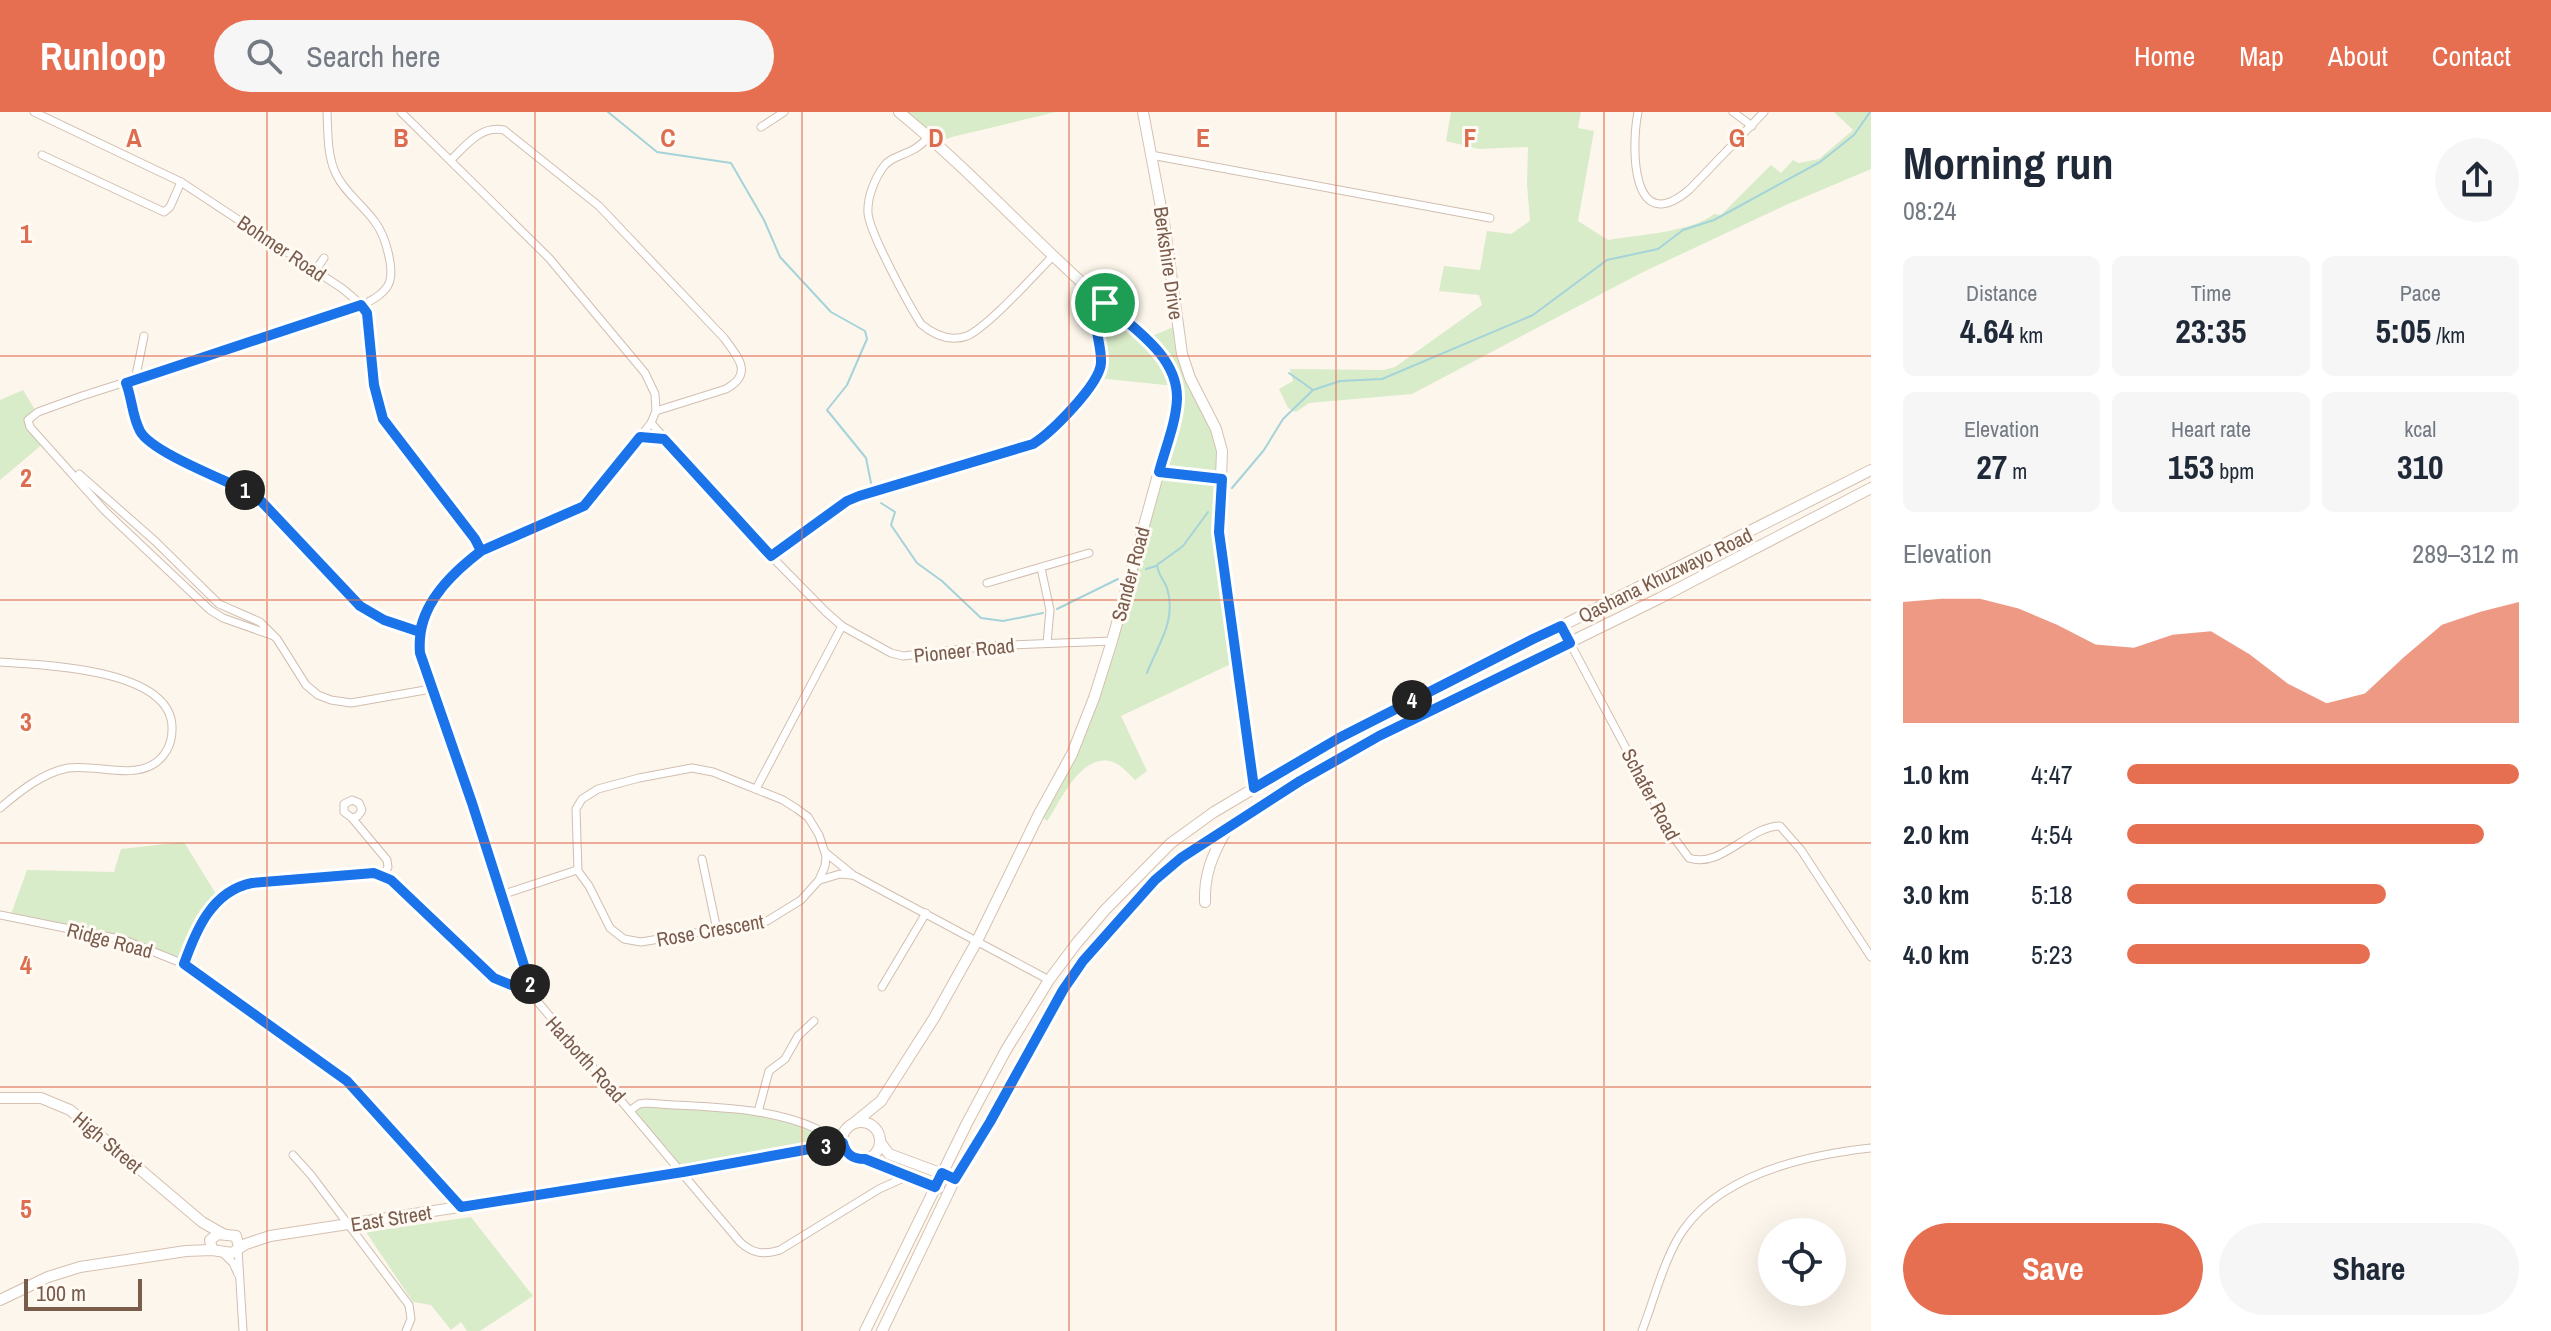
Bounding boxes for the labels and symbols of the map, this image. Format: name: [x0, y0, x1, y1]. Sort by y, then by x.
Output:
text: A: [126, 120, 142, 155]
text: B: [393, 120, 409, 155]
text: C: [660, 120, 676, 155]
text: D: [928, 120, 944, 155]
text: E: [1196, 120, 1210, 155]
text: F: [1463, 120, 1477, 155]
text: G: [1729, 120, 1745, 155]
street label: Berkshire Drive: [1148, 205, 1190, 321]
street label: Bohmer Road: [233, 209, 331, 287]
text: 1: [20, 216, 32, 251]
pin: [1071, 269, 1139, 337]
text: 2: [20, 460, 32, 495]
pin: 1: [225, 470, 265, 510]
street label: Qashana Khuzwayo Road: [1573, 521, 1757, 629]
street label: Sander Road: [1104, 524, 1156, 624]
street label: Pioneer Road: [912, 631, 1016, 669]
pin: 4: [1392, 680, 1432, 720]
text: 3: [20, 704, 32, 739]
street label: Schafer Road: [1616, 743, 1686, 845]
street label: Rose Crescent: [654, 907, 766, 953]
street label: Ridge Road: [64, 916, 156, 964]
text: 4: [20, 947, 32, 982]
pin: 2: [510, 964, 550, 1004]
street label: Harborth Road: [540, 1010, 632, 1108]
street label: High Street: [68, 1105, 149, 1179]
pin: 3: [806, 1126, 846, 1166]
text: 5: [20, 1191, 32, 1226]
street label: East Street: [349, 1198, 434, 1238]
scale bar: [24, 1275, 142, 1311]

